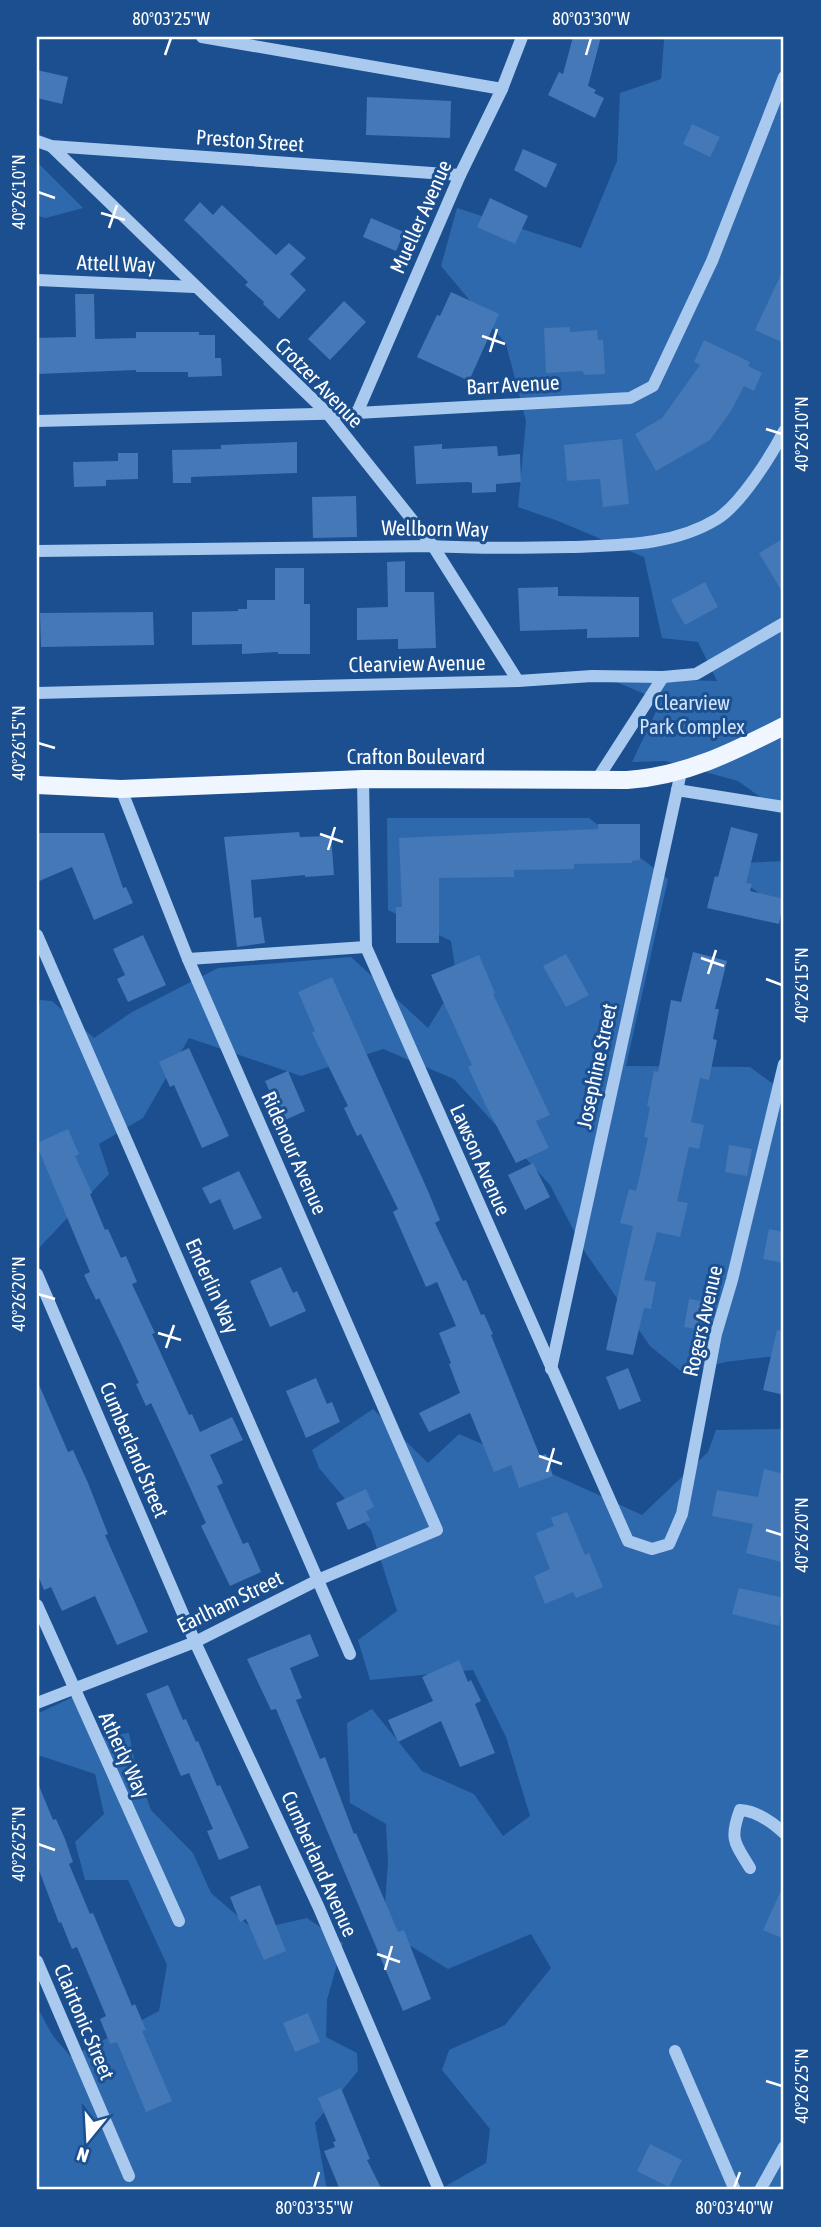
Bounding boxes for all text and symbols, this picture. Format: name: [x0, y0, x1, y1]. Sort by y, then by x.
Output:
text: 80°03'25"W: [132, 8, 210, 29]
text: 80°03'30"W: [552, 8, 630, 29]
street label: Preston Street: [195, 124, 305, 156]
text: 40°26'10"N: [8, 154, 29, 230]
street label: Mueller Avenue: [384, 156, 456, 277]
street label: Attell Way: [76, 250, 156, 276]
street label: Crotzer Avenue: [271, 332, 369, 432]
street label: Barr Avenue: [466, 370, 560, 398]
text: 40°26'10"N: [791, 396, 812, 472]
street label: Wellborn Way: [381, 515, 489, 541]
street label: Clearview Avenue: [348, 650, 486, 676]
park label: Clearview Park Complex: [639, 690, 745, 738]
text: 40°26'15"N: [8, 705, 29, 781]
street label: Crafton Boulevard: [347, 744, 485, 768]
text: 40°26'15"N: [791, 947, 812, 1023]
street label: Josephine Street: [571, 1001, 621, 1130]
street label: Ridenour Avenue: [257, 1087, 333, 1218]
street label: Lawson Avenue: [446, 1100, 516, 1219]
street label: Enderlin Way: [181, 1234, 245, 1337]
text: 40°26'20"N: [8, 1256, 29, 1332]
street label: Rogers Avenue: [678, 1263, 726, 1379]
street label: Cumberland Street: [96, 1378, 174, 1521]
text: 40°26'20"N: [791, 1497, 812, 1573]
street label: Earlham Street: [173, 1565, 286, 1637]
street label: Atherly Way: [95, 1708, 155, 1802]
street label: Cumberland Avenue: [277, 1787, 363, 1940]
text: 40°26'25"N: [8, 1806, 29, 1882]
street label: Clairtonic Street: [50, 1960, 120, 2083]
text: 40°26'25"N: [791, 2048, 812, 2124]
north arrow: [52, 2104, 122, 2174]
text: N: [74, 2143, 91, 2167]
text: 80°03'35"W: [275, 2197, 353, 2218]
text: 80°03'40"W: [695, 2197, 773, 2218]

